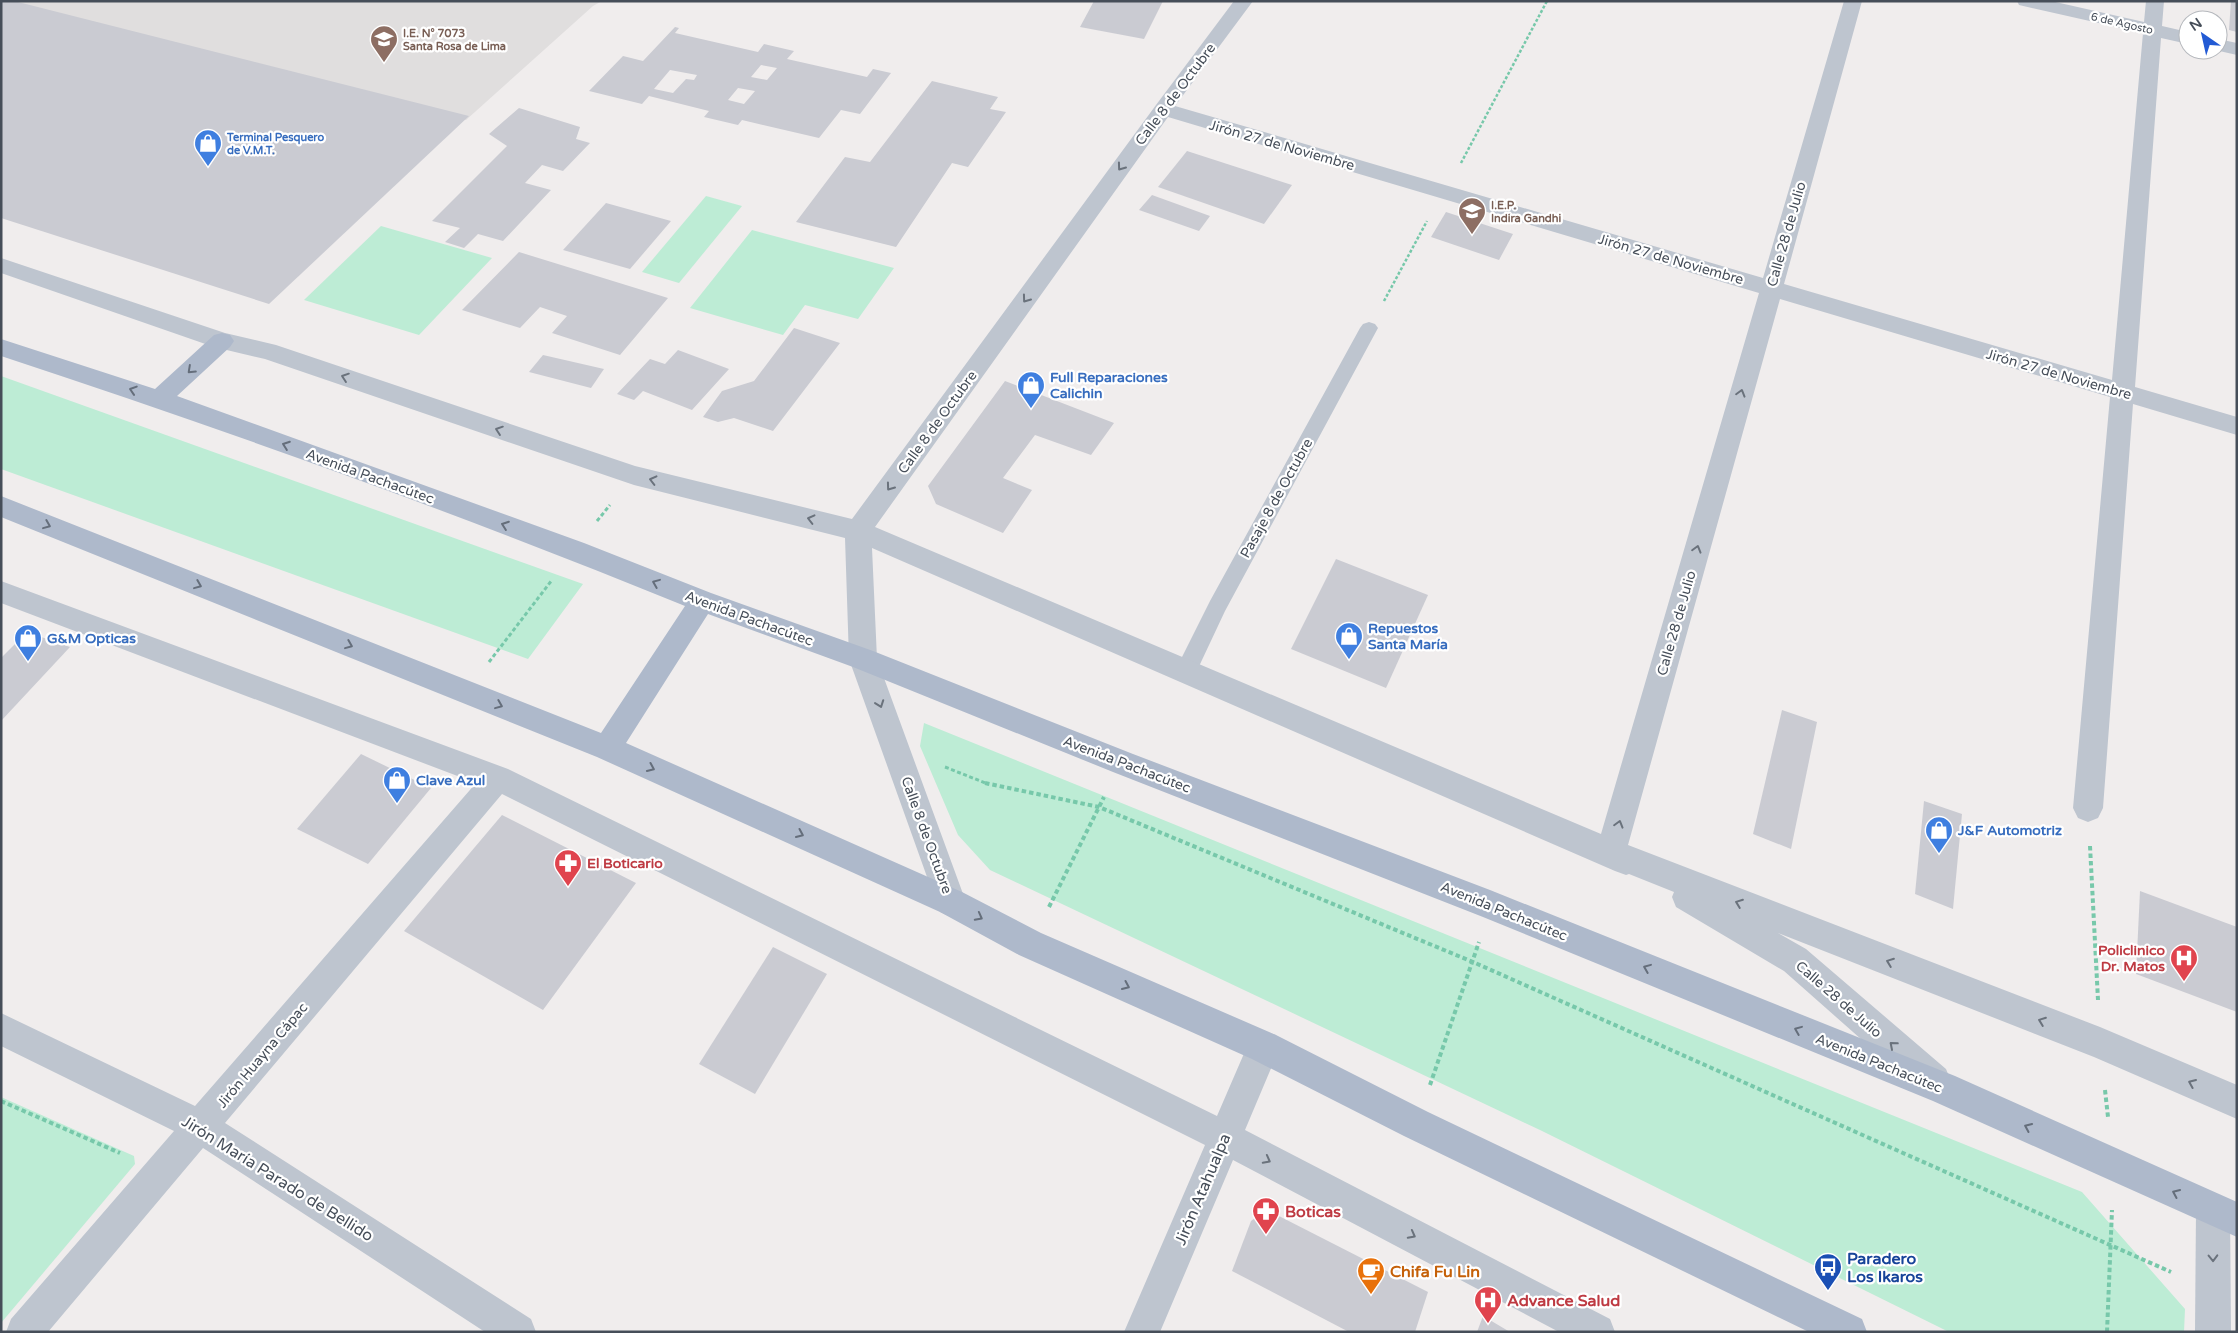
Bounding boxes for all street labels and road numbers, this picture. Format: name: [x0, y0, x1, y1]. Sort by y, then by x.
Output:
street label: 6 de Agosto: [2089, 10, 2155, 37]
street label: Calle 8 de Octubre: [1132, 40, 1219, 149]
street label: Jirón 27 de Noviembre: [1207, 117, 1357, 174]
street label: Calle 28 de Julio: [1763, 180, 1810, 289]
street label: Jirón 27 de Noviembre: [1596, 231, 1746, 288]
street label: Jirón 27 de Noviembre: [1984, 346, 2134, 403]
street label: Calle 8 de Octubre: [894, 367, 981, 477]
street label: Pasaje 8 de Octubre: [1237, 436, 1316, 561]
street label: Avenida Pachacútec: [304, 445, 436, 508]
street label: Calle 28 de Julio: [1653, 569, 1700, 678]
street label: Avenida Pachacútec: [683, 587, 815, 650]
street label: Avenida Pachacútec: [1061, 732, 1193, 797]
street label: Calle 8 de Octubre: [897, 774, 956, 896]
street label: Avenida Pachacútec: [1438, 878, 1570, 945]
street label: Calle 28 de Julio: [1792, 957, 1885, 1041]
street label: Jirón Huayna Cápac: [214, 999, 311, 1111]
street label: Avenida Pachacútec: [1813, 1030, 1945, 1097]
street label: Jirón María Parado de Bellido: [178, 1111, 377, 1246]
street label: Jirón Atahualpa: [1170, 1131, 1235, 1248]

